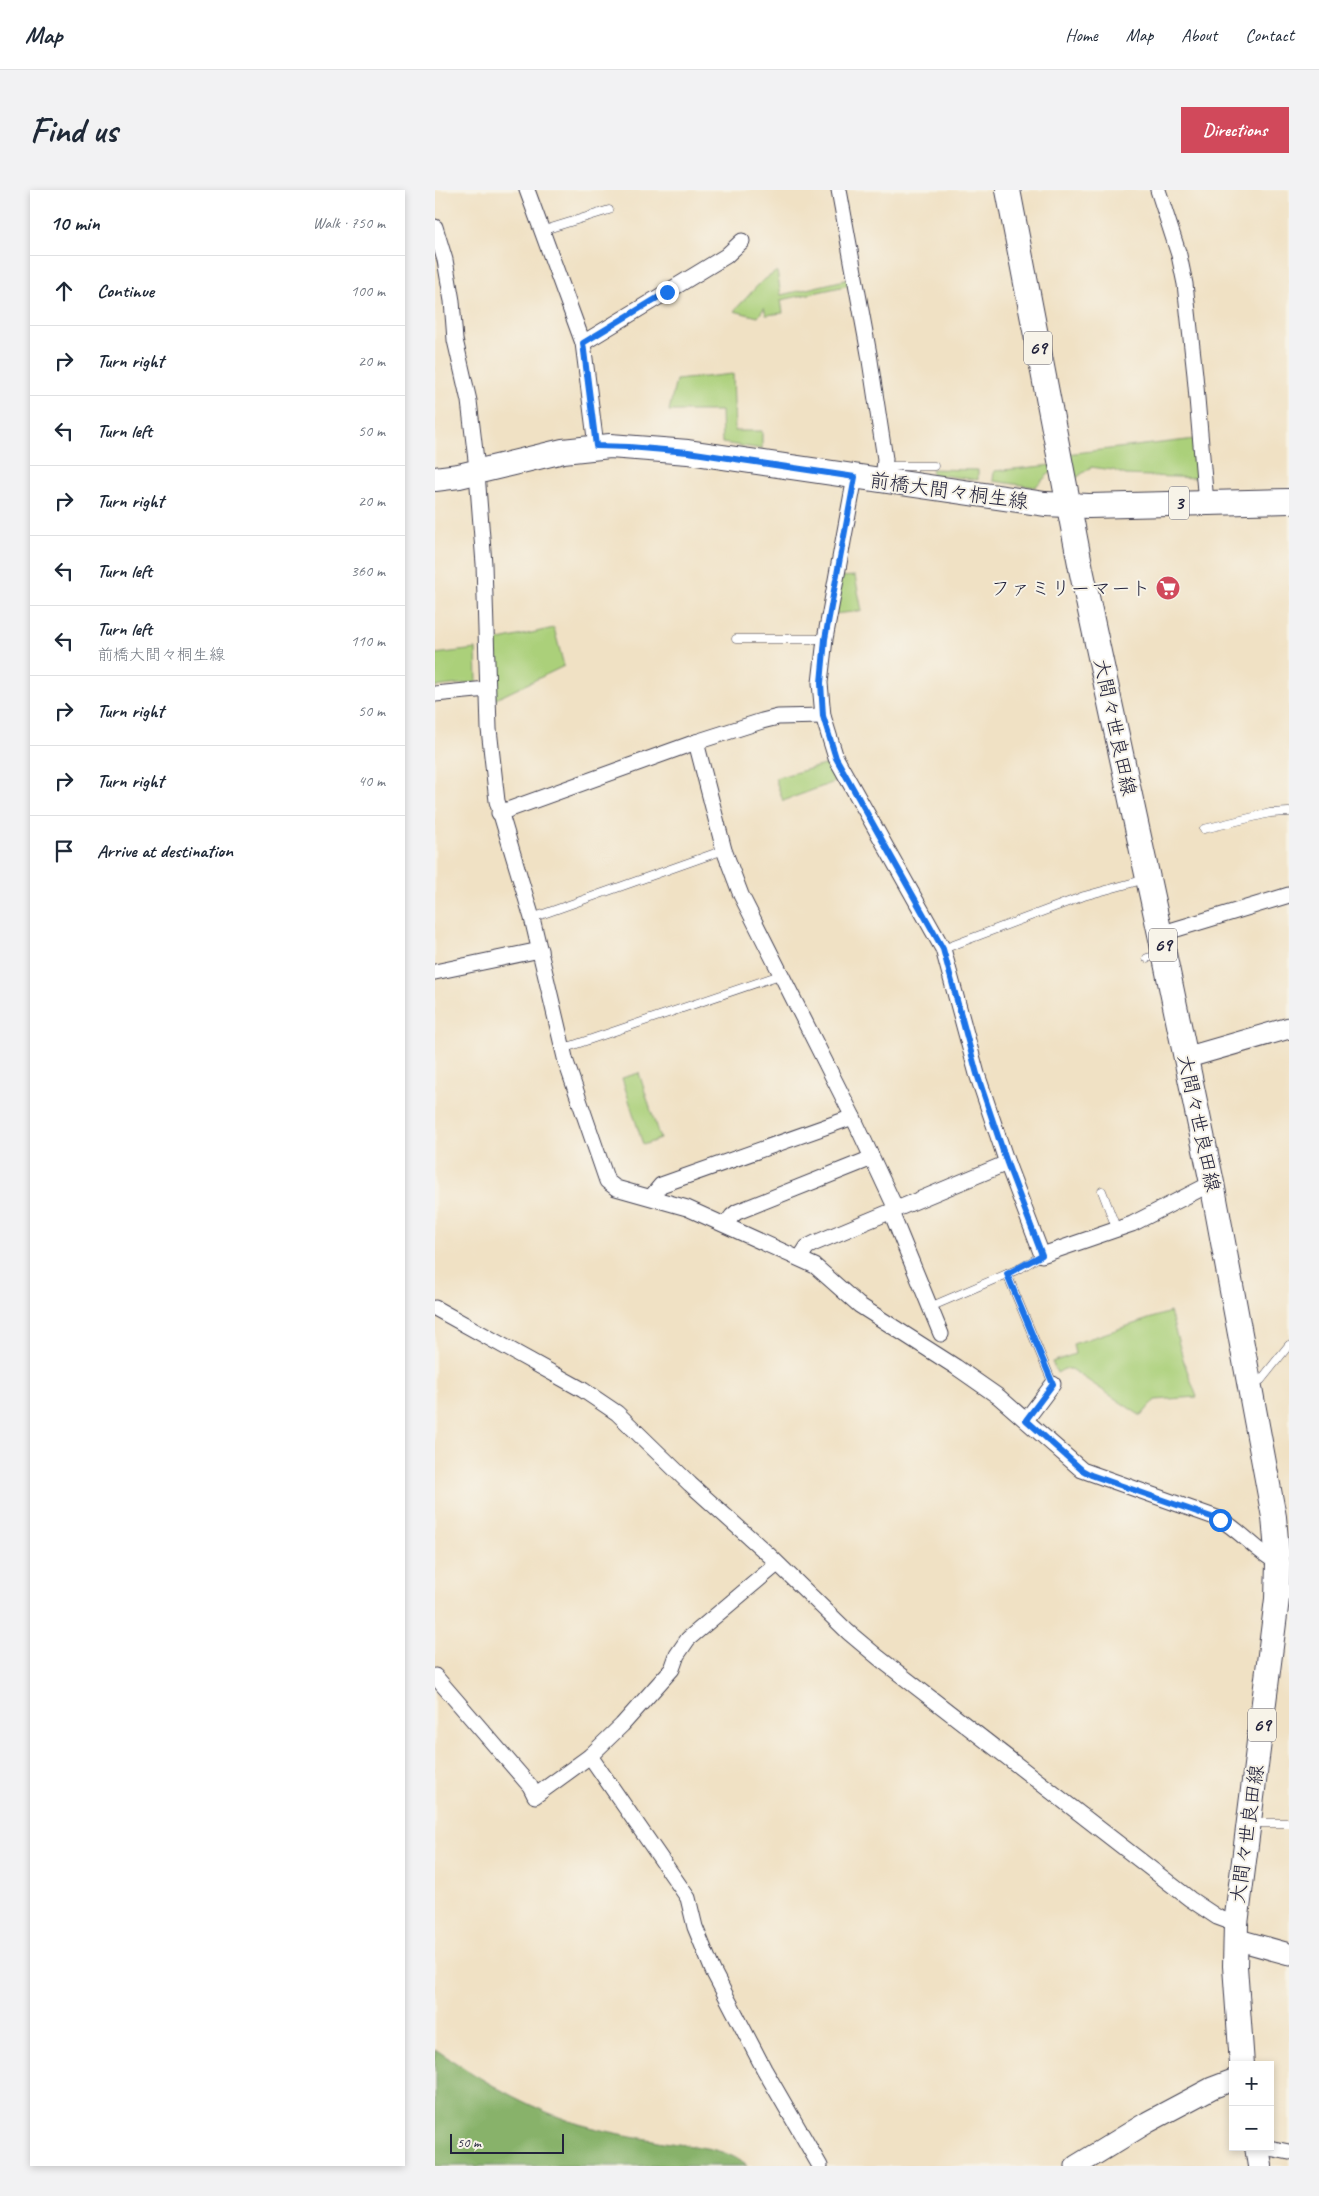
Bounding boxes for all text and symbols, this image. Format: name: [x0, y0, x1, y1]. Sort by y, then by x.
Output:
text: Map: [25, 20, 62, 50]
text: Home: [1065, 24, 1098, 46]
text: Map: [1126, 24, 1153, 46]
text: About: [1181, 24, 1217, 46]
text: Contact: [1245, 24, 1294, 46]
button: Directions: [1181, 107, 1289, 153]
text: Find us: [30, 108, 117, 153]
text: 10 min: [50, 210, 100, 236]
text: Walk · 750 m: [313, 213, 385, 233]
icon: ahead: [50, 277, 78, 305]
text: Continue: [97, 279, 154, 303]
text: 100 m: [351, 281, 385, 301]
route end: [656, 281, 679, 304]
road number: 69: [1024, 332, 1052, 364]
icon: right: [50, 347, 78, 375]
text: Turn right: [97, 349, 164, 373]
text: 20 m: [358, 351, 385, 371]
icon: left: [50, 417, 78, 445]
text: Turn left: [97, 419, 152, 443]
text: 50 m: [358, 421, 385, 441]
street label: 前橋大間々桐生線: [868, 467, 1030, 515]
road number: 3: [1169, 486, 1189, 520]
icon: right: [50, 487, 78, 515]
text: Turn right: [97, 489, 164, 513]
text: 20 m: [358, 491, 385, 511]
icon: left: [50, 557, 78, 585]
text: Turn left: [97, 559, 152, 583]
text: 360 m: [351, 561, 385, 581]
supermarket icon: ファミリーマート: [1155, 575, 1181, 601]
place label: ファミリーマート: [991, 576, 1151, 601]
text: Turn left: [97, 617, 152, 641]
icon: left: [50, 627, 78, 655]
text: 110 m: [351, 631, 385, 651]
text: 前橋大間々桐生線: [97, 645, 225, 665]
street label: 大間々世良田線: [1088, 656, 1142, 798]
icon: right: [50, 697, 78, 725]
text: Turn right: [97, 699, 164, 723]
text: 50 m: [358, 701, 385, 721]
icon: right: [50, 767, 78, 795]
text: Turn right: [97, 769, 164, 793]
text: 40 m: [358, 771, 385, 791]
icon: arrive: [50, 837, 78, 865]
text: Arrive at destination: [97, 839, 233, 863]
road number: 69: [1149, 928, 1177, 962]
street label: 大間々世良田線: [1172, 1052, 1226, 1194]
route start: [1209, 1509, 1232, 1532]
road number: 69: [1248, 1708, 1276, 1742]
street label: 大間々世良田線: [1225, 1763, 1269, 1905]
map controls: [1229, 2061, 1274, 2151]
button: +: [1229, 2061, 1274, 2106]
button: −: [1229, 2106, 1274, 2151]
scale bar: [450, 2131, 564, 2154]
text: 50 m: [457, 2134, 481, 2151]

